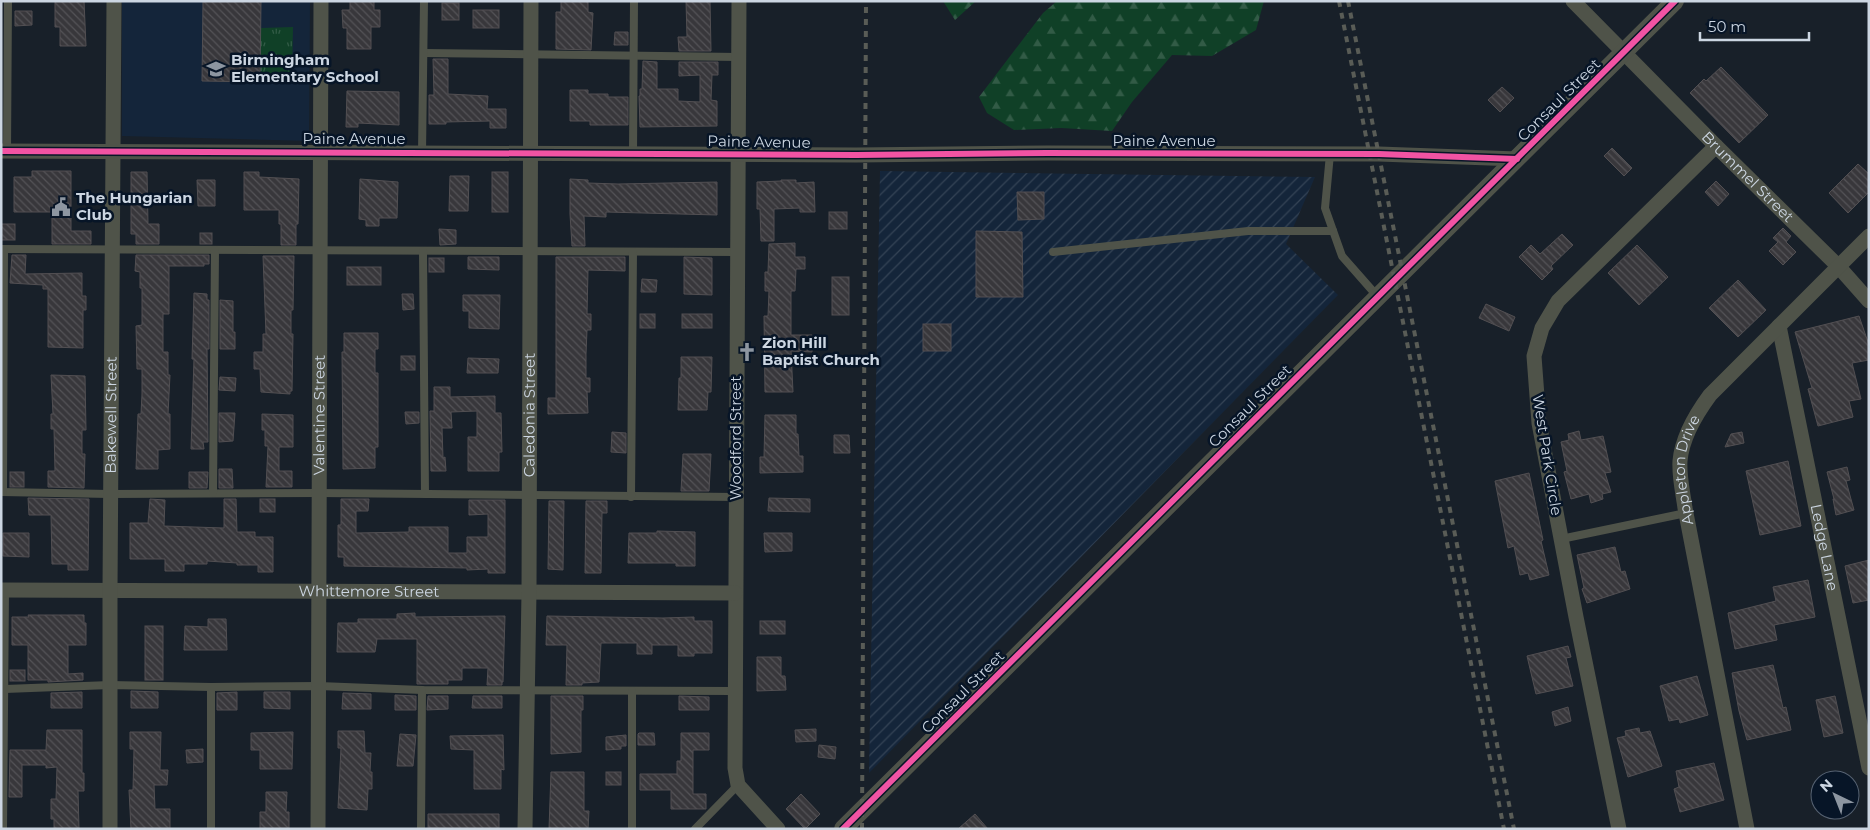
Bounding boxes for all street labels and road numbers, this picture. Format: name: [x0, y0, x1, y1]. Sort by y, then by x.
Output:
street label: Consaul Street: [1513, 54, 1604, 145]
street label: Brummel Street: [1698, 127, 1798, 226]
street label: Paine Avenue: [302, 129, 406, 148]
street label: Paine Avenue: [707, 131, 811, 152]
street label: Paine Avenue: [1112, 131, 1216, 150]
street label: Caledonia Street: [519, 353, 539, 477]
street label: Valentine Street: [309, 355, 329, 475]
street label: Bakewell Street: [101, 356, 121, 474]
street label: Consaul Street: [1204, 360, 1295, 451]
street label: Woodford Street: [726, 376, 745, 500]
street label: West Park Circle: [1529, 393, 1566, 517]
street label: Appleton Drive: [1670, 411, 1704, 527]
street label: Ledge Lane: [1806, 502, 1843, 592]
street label: Whittemore Street: [299, 581, 439, 601]
street label: Consaul Street: [917, 646, 1008, 737]

